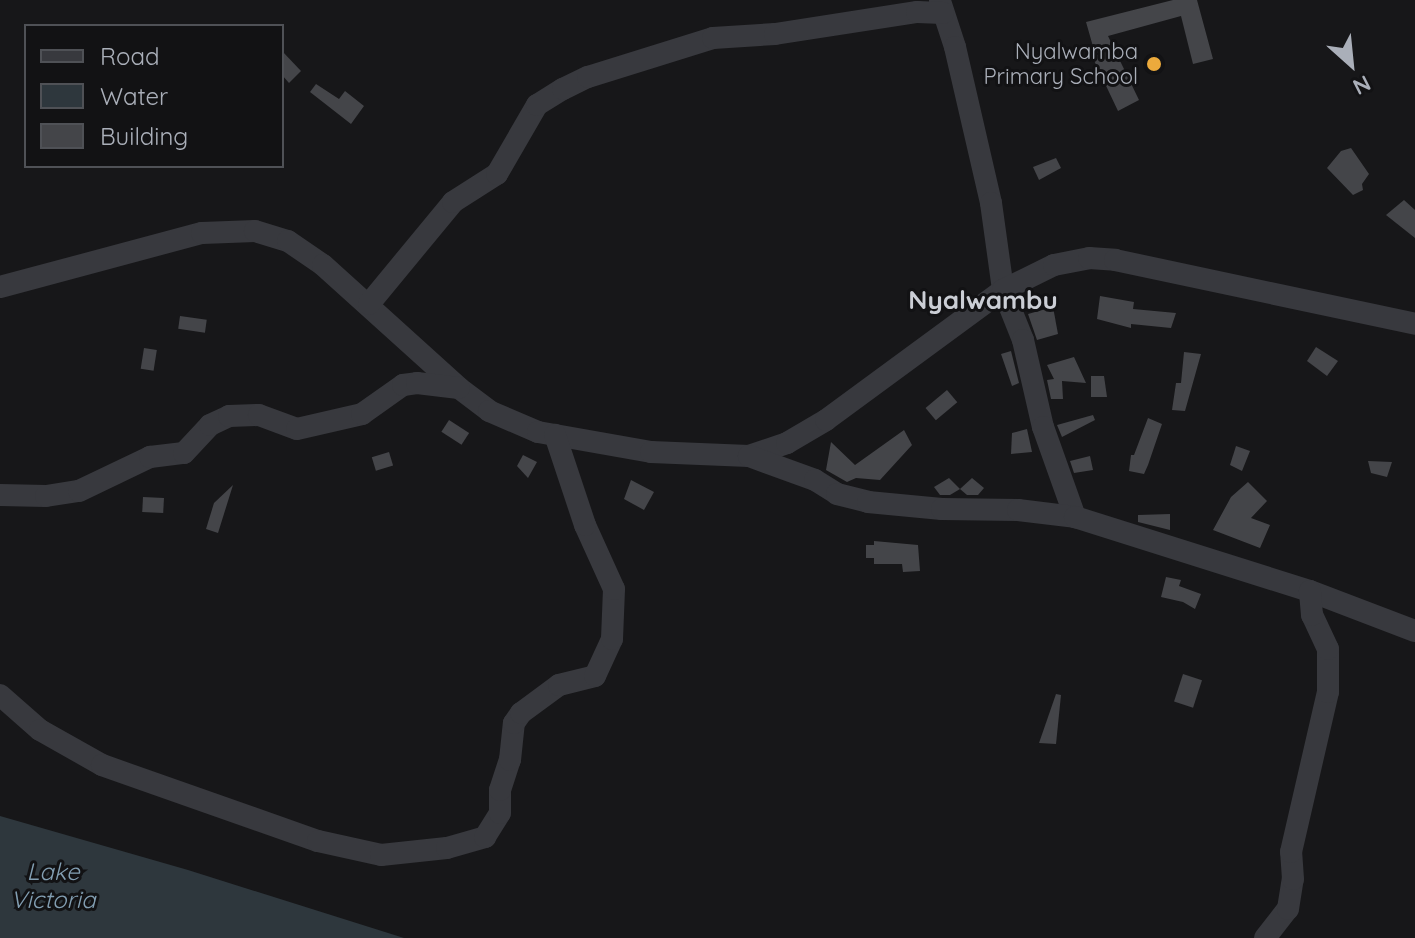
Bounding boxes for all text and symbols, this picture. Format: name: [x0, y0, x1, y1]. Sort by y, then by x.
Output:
legend: [24, 24, 284, 168]
north arrow: [1311, 24, 1391, 104]
place label: Nyalwamba Primary School: [983, 38, 1138, 90]
text: Road: [100, 41, 160, 71]
marker: Nyalwamba Primary School: [1145, 55, 1163, 73]
text: N: [1348, 69, 1375, 102]
text: Water: [100, 81, 168, 111]
text: Building: [100, 121, 188, 151]
district label: Nyalwambu: [908, 284, 1058, 316]
water label: Lake Victoria: [11, 858, 95, 914]

